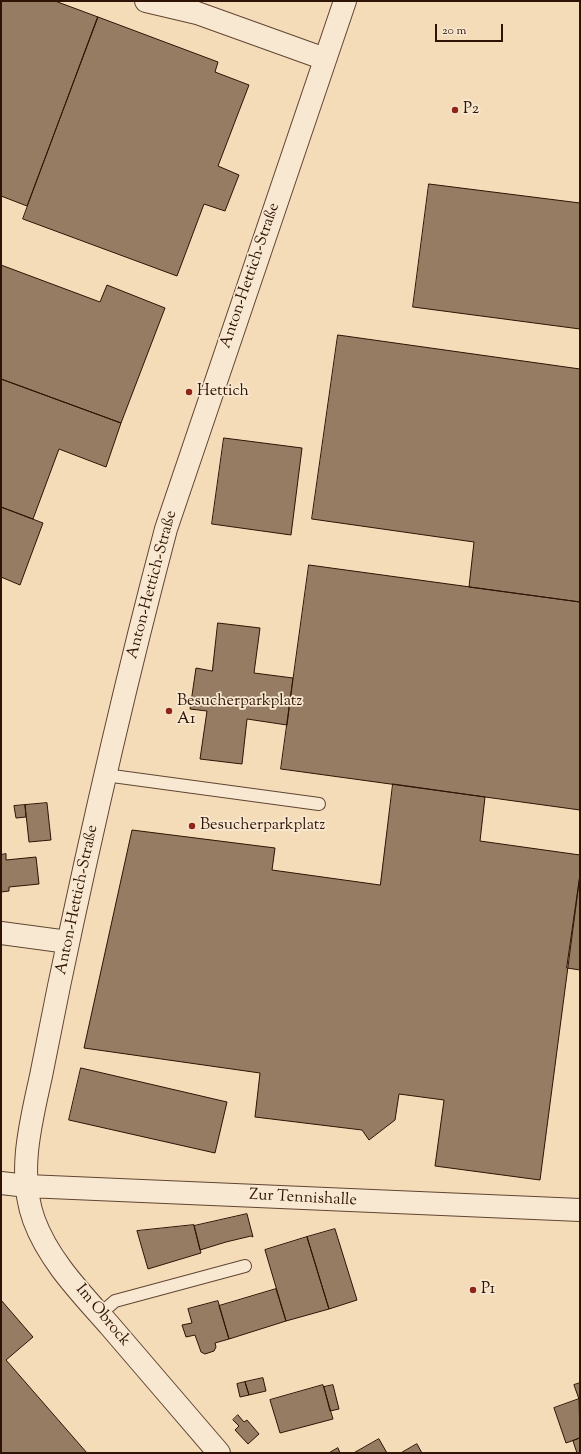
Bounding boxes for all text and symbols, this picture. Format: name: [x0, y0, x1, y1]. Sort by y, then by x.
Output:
scale bar: [437, 16, 505, 42]
text: 20 m: [442, 22, 466, 40]
place label: P2: [463, 100, 479, 120]
marker: P2: [450, 105, 460, 115]
street label: Anton-Hettich-Straße: [217, 201, 285, 351]
place label: Hettich: [197, 382, 249, 402]
marker: Hettich: [184, 387, 194, 397]
street label: Anton-Hettich-Straße: [124, 509, 182, 661]
place label: Besucherparkplatz A1: [177, 692, 302, 730]
marker: Besucherparkplatz A1: [164, 706, 174, 716]
place label: Besucherparkplatz: [200, 816, 325, 836]
marker: Besucherparkplatz: [187, 821, 197, 831]
street label: Anton-Hettich-Straße: [53, 823, 103, 977]
street label: Zur Tennishalle: [249, 1187, 357, 1211]
place label: P1: [481, 1280, 495, 1300]
street label: Im Obrock: [71, 1281, 133, 1351]
marker: P1: [468, 1285, 478, 1295]

